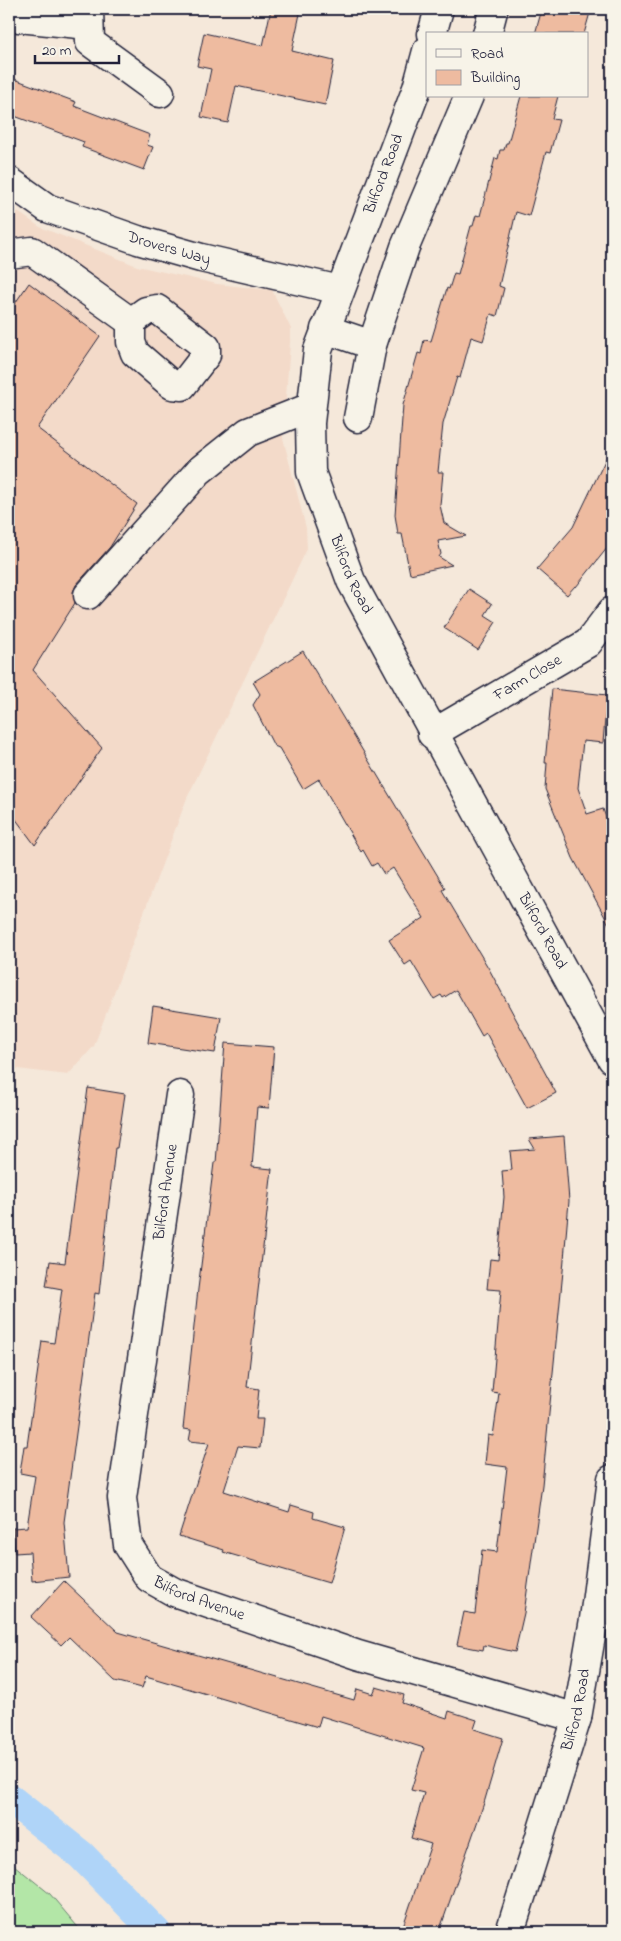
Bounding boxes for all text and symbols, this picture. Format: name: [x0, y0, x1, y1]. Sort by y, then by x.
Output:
scale bar: [35, 32, 119, 64]
legend: [426, 32, 588, 98]
text: 20 m: [42, 40, 72, 62]
text: Road: [471, 43, 504, 65]
text: Building: [470, 67, 520, 90]
street label: Bilford Road: [357, 131, 410, 218]
street label: Drovers Way: [123, 225, 213, 272]
street label: Bilford Road: [323, 531, 379, 618]
street label: Farm Close: [488, 648, 567, 708]
street label: Bilford Road: [511, 888, 573, 974]
street label: Bilford Avenue: [147, 1142, 185, 1243]
street label: Bilford Avenue: [147, 1570, 249, 1628]
street label: Bilford Road: [555, 1667, 597, 1755]

